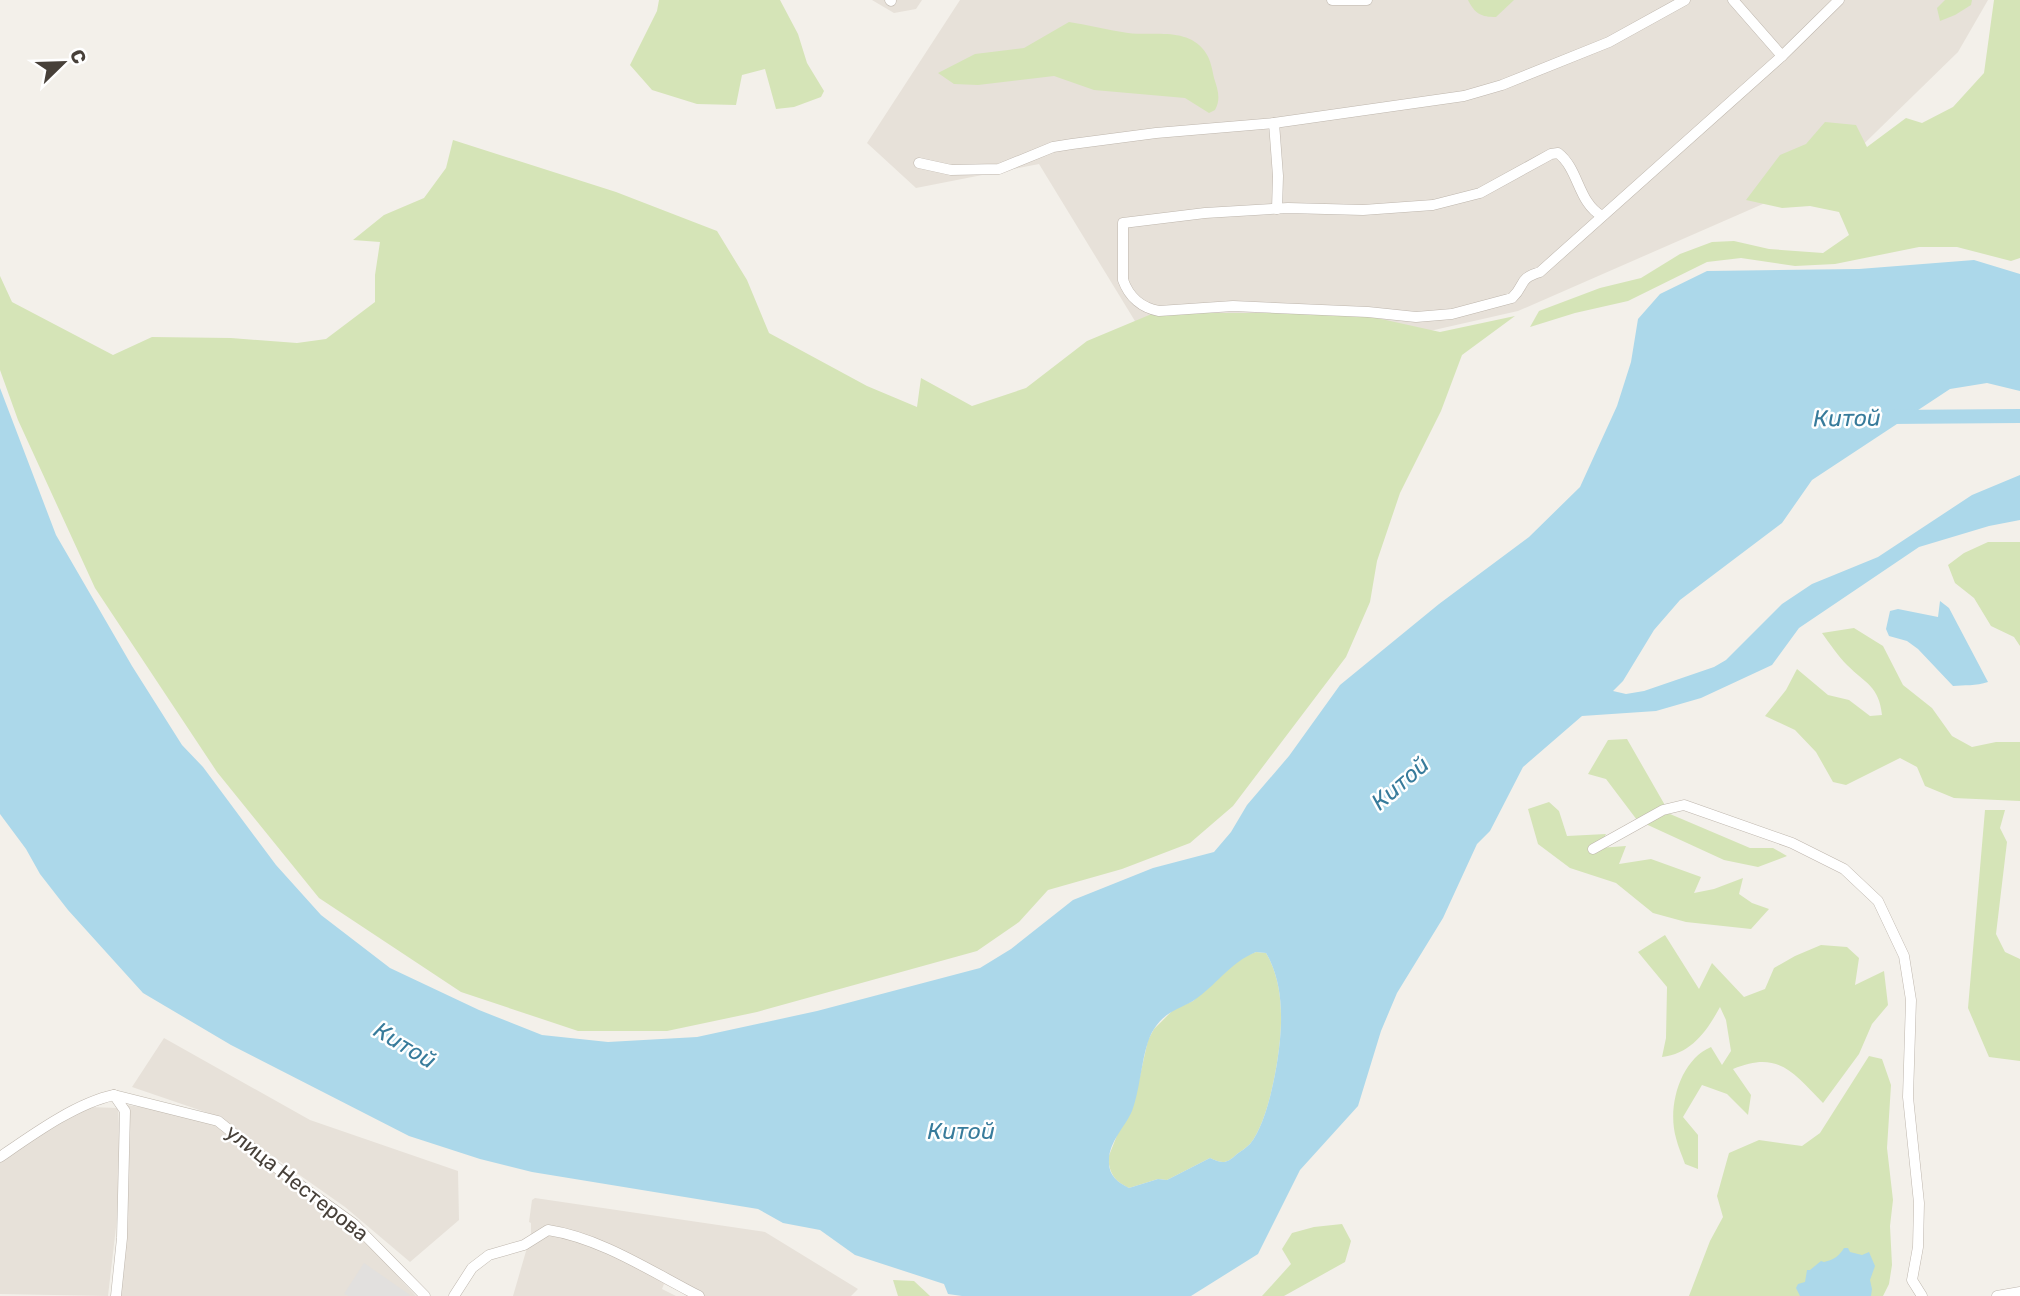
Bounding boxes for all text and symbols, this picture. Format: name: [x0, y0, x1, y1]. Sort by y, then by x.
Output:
north arrow: [28, 28, 98, 98]
text: С: [65, 46, 91, 67]
water label: Китой: [1813, 403, 1881, 433]
water label: Китой: [1365, 750, 1435, 816]
water label: Китой: [369, 1016, 441, 1074]
water label: Китой: [927, 1117, 995, 1145]
street label: улица Нестерова: [221, 1119, 374, 1246]

